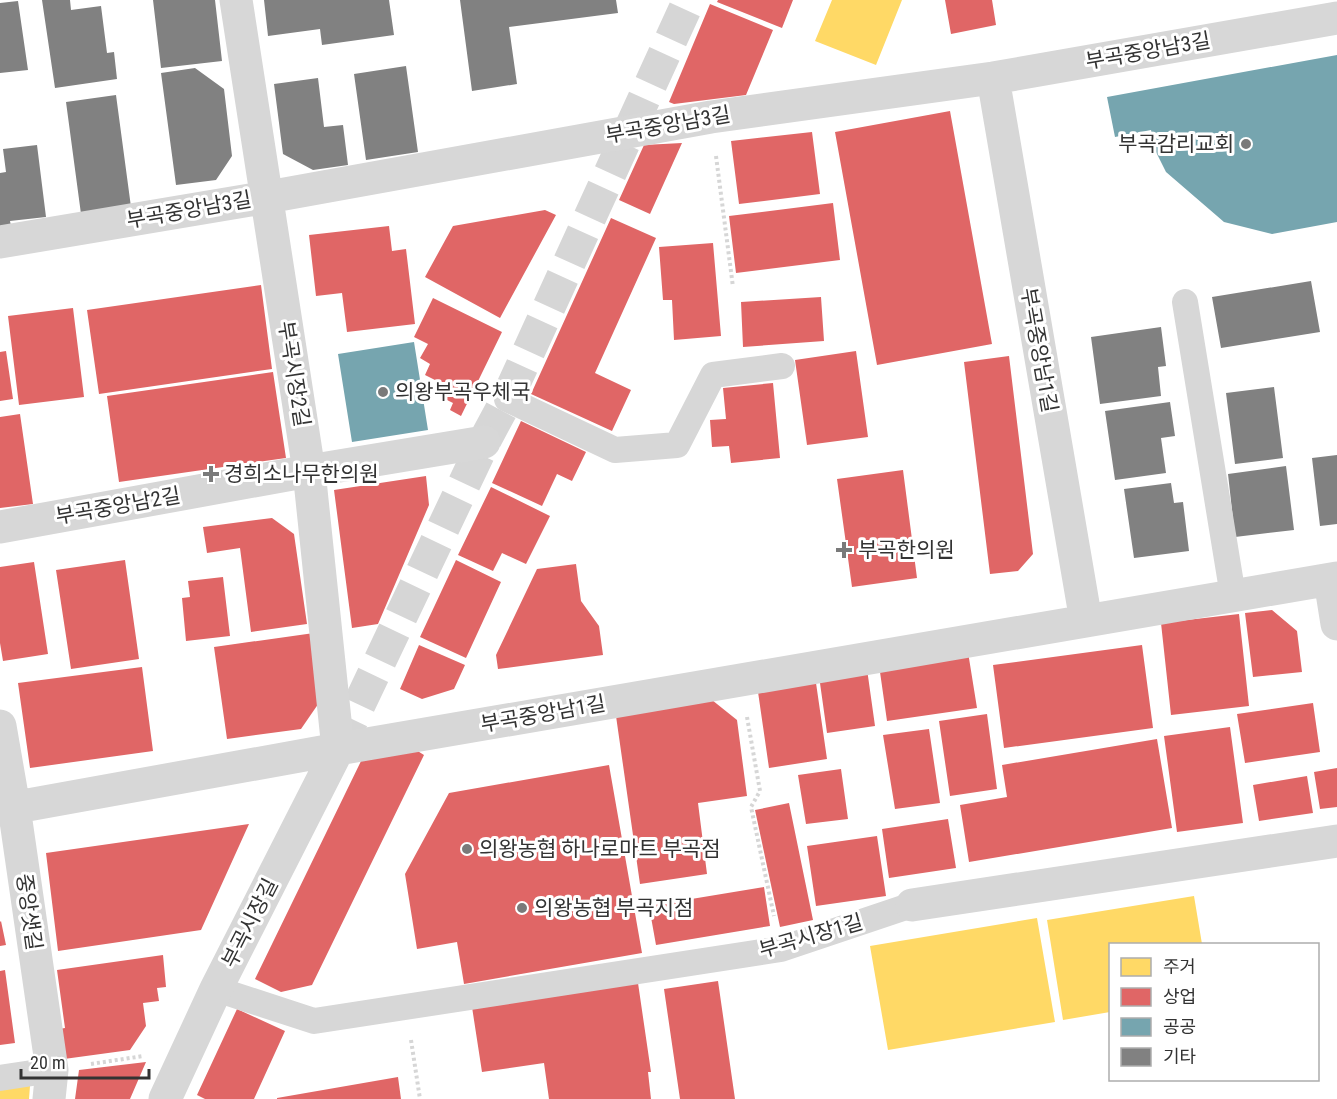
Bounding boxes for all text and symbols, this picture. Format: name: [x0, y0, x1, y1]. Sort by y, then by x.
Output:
street label: 부곡중앙남3길: [1084, 28, 1212, 74]
street label: 부곡중앙남3길: [604, 102, 732, 148]
place label: 부곡감리교회: [1118, 132, 1234, 156]
marker: 부곡감리교회: [1239, 137, 1253, 151]
street label: 부곡중앙남3길: [125, 187, 253, 233]
street label: 부곡중앙남1길: [1016, 286, 1062, 414]
street label: 부곡시장2길: [274, 319, 314, 429]
place label: 의왕부곡우체국: [395, 380, 530, 404]
marker: 의왕부곡우체국: [376, 385, 390, 399]
place label: 경희소나무한의원: [224, 462, 379, 486]
marker: 경희소나무한의원: [202, 465, 220, 483]
street label: 부곡중앙남2길: [54, 483, 182, 529]
place label: 부곡한의원: [858, 538, 955, 562]
marker: 부곡한의원: [835, 541, 853, 559]
street label: 부곡중앙남1길: [479, 691, 607, 737]
place label: 의왕농협 하나로마트 부곡점: [479, 837, 720, 861]
marker: 의왕농협 하나로마트 부곡점: [460, 842, 474, 856]
street label: 중앙샛길: [12, 872, 46, 952]
street label: 부곡시장길: [217, 875, 283, 971]
place label: 의왕농협 부곡지점: [534, 896, 693, 920]
marker: 의왕농협 부곡지점: [515, 901, 529, 915]
street label: 부곡시장1길: [756, 910, 866, 962]
legend: [1109, 943, 1319, 1081]
text: 주거: [1163, 956, 1196, 977]
text: 상업: [1163, 986, 1196, 1007]
text: 공공: [1163, 1016, 1196, 1037]
scale bar: [21, 1042, 148, 1080]
text: 기타: [1163, 1046, 1197, 1067]
text: 20 m: [30, 1052, 65, 1073]

